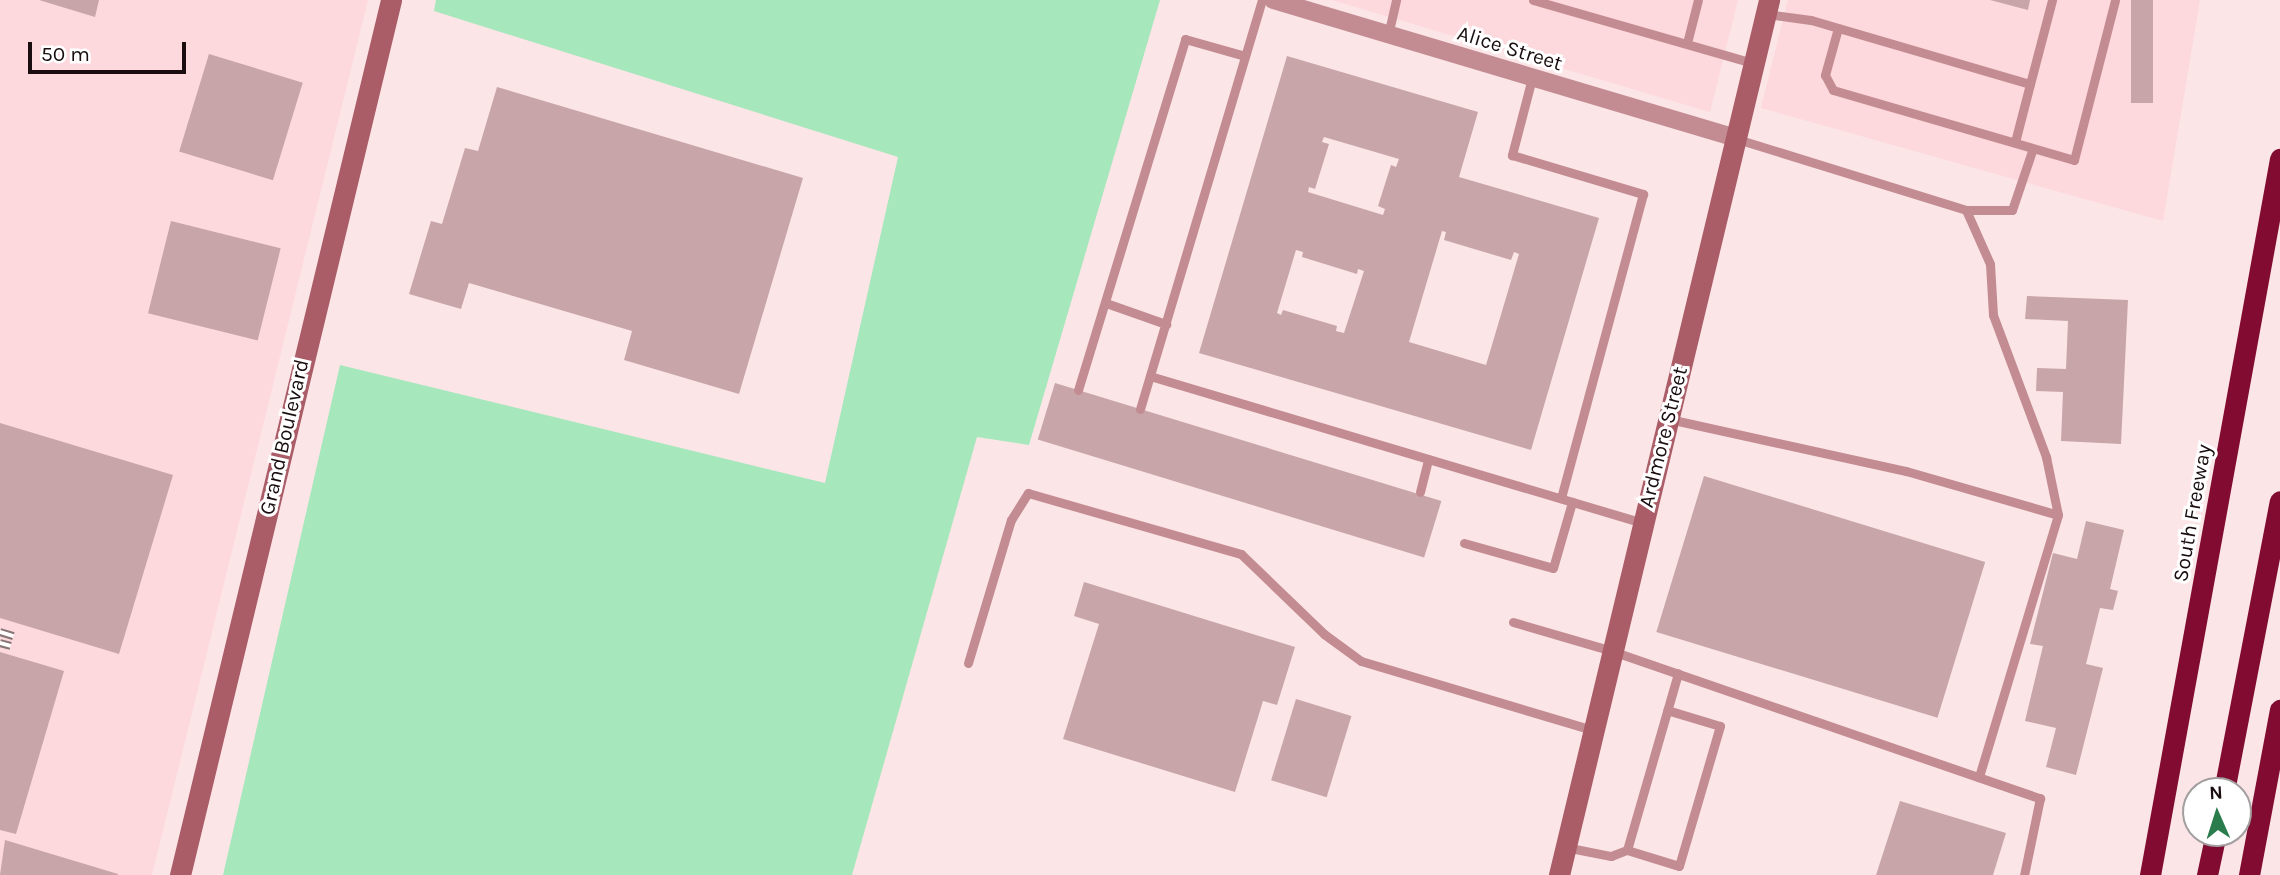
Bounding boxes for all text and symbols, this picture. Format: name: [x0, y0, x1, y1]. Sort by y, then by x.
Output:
street label: Alice Street: [1454, 20, 1566, 76]
scale bar: [32, 28, 189, 72]
text: 50 m: [41, 42, 90, 66]
street label: Grand Boulevard: [254, 357, 314, 517]
street label: Ardmore Street: [1633, 364, 1693, 510]
street label: South Freeway: [2168, 442, 2216, 584]
north arrow: [2182, 777, 2252, 847]
text: N: [2209, 782, 2223, 804]

